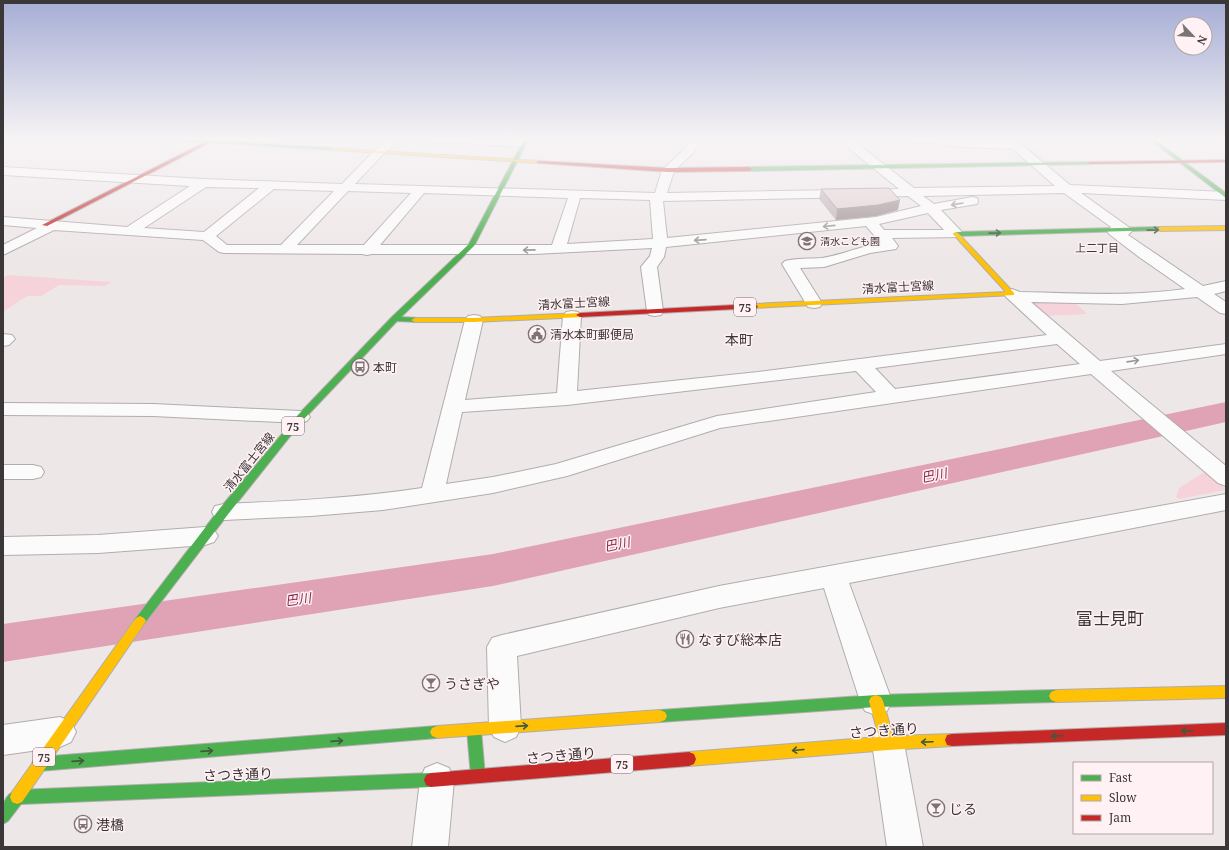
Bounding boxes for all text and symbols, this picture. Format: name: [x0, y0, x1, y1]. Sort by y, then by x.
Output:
north arrow: [1173, 16, 1213, 56]
text: N: [1194, 33, 1211, 48]
one-way arrow: [951, 200, 964, 208]
one-way arrow: [823, 222, 836, 230]
one-way arrow: [1146, 226, 1159, 234]
one-way arrow: [988, 229, 1001, 237]
school or university icon: 清水こども園: [797, 231, 817, 251]
place label: 清水こども園: [820, 234, 880, 248]
one-way arrow: [694, 237, 707, 244]
district label: 上二丁目: [1075, 240, 1119, 255]
one-way arrow: [523, 246, 536, 254]
street label: 清水富士宮線: [862, 277, 934, 297]
street label: 清水富士宮線: [538, 293, 610, 313]
road number: 75: [734, 298, 756, 316]
public building icon: 清水本町郵便局: [527, 324, 547, 344]
place label: 清水本町郵便局: [550, 326, 634, 343]
district label: 本町: [725, 330, 753, 349]
bus stop icon: 本町: [350, 357, 370, 377]
one-way arrow: [1126, 357, 1139, 365]
place label: 本町: [373, 359, 397, 376]
road number: 75: [282, 417, 304, 435]
street label: 清水富士宮線: [220, 429, 278, 495]
water label: 巴川: [919, 463, 951, 487]
water label: 巴川: [602, 532, 634, 556]
water label: 巴川: [284, 588, 314, 610]
district label: 富士見町: [1076, 607, 1144, 630]
restaurant icon: なすび総本店: [675, 629, 695, 649]
place label: なすび総本店: [698, 630, 782, 649]
bar icon: うさぎや: [421, 673, 441, 693]
place label: うさぎや: [444, 674, 500, 693]
street label: さつき通り: [848, 718, 920, 742]
one-way arrow: [515, 723, 528, 730]
one-way arrow: [1181, 727, 1194, 735]
one-way arrow: [1051, 733, 1064, 740]
one-way arrow: [330, 737, 343, 745]
one-way arrow: [921, 738, 934, 745]
street label: さつき通り: [525, 742, 597, 768]
one-way arrow: [792, 747, 805, 754]
road number: 75: [33, 748, 55, 766]
one-way arrow: [200, 748, 213, 755]
road number: 75: [611, 755, 633, 773]
one-way arrow: [71, 758, 84, 765]
legend: [1073, 762, 1213, 834]
street label: さつき通り: [203, 763, 273, 785]
text: Fast: [1109, 769, 1132, 786]
text: Slow: [1109, 789, 1137, 806]
bar icon: じる: [926, 798, 946, 818]
place label: じる: [949, 799, 977, 818]
text: Jam: [1108, 809, 1131, 826]
bus stop icon: 港橋: [73, 814, 93, 834]
place label: 港橋: [96, 815, 124, 834]

